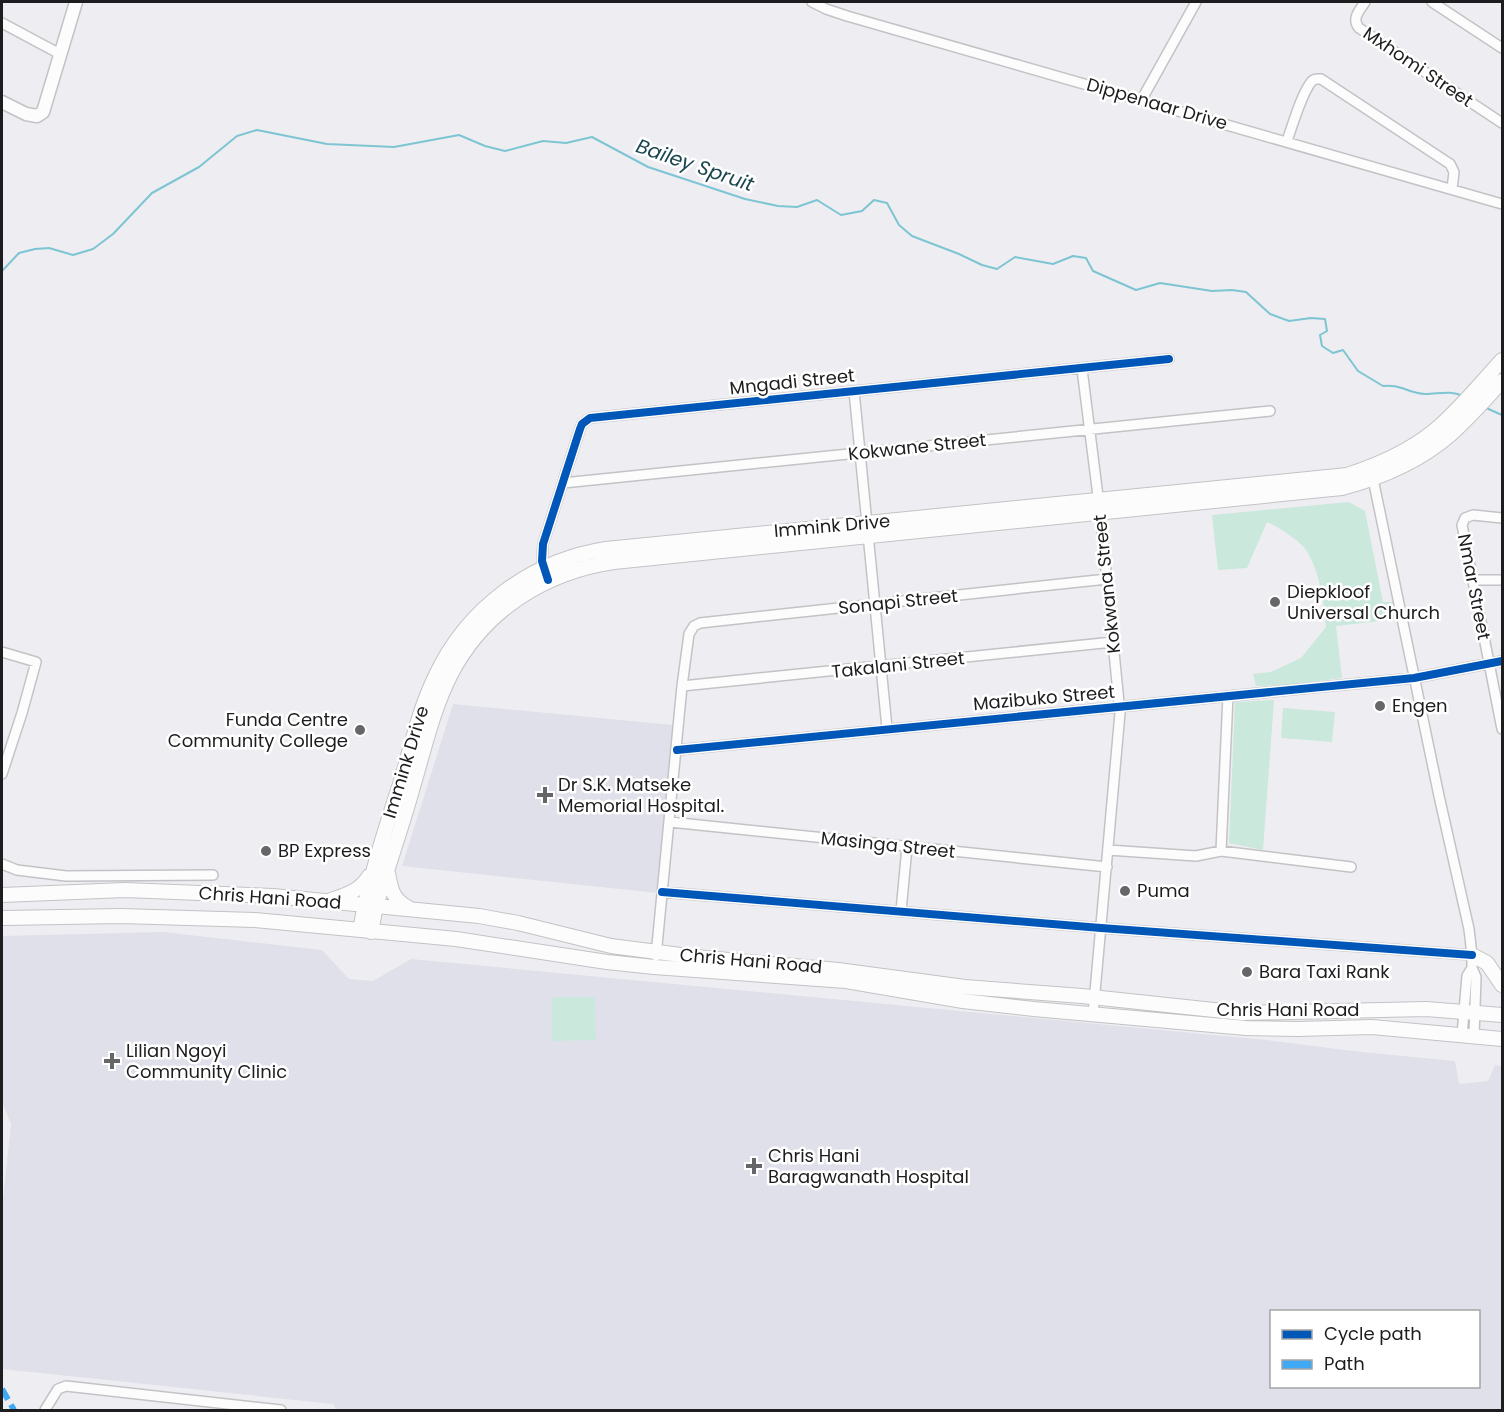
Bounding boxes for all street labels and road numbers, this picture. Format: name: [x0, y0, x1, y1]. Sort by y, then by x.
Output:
street label: Mxhomi Street: [1358, 21, 1478, 113]
street label: Dippenaar Drive: [1084, 71, 1230, 136]
street label: Mngadi Street: [728, 363, 856, 400]
street label: Kokwane Street: [847, 427, 987, 466]
street label: Immink Drive: [773, 508, 891, 543]
street label: Kokwana Street: [1087, 513, 1126, 655]
street label: Nmar Street: [1452, 532, 1497, 642]
street label: Sonapi Street: [837, 583, 959, 620]
street label: Takalani Street: [830, 645, 966, 684]
street label: Mazibuko Street: [972, 679, 1116, 716]
street label: Immink Drive: [377, 702, 435, 821]
street label: Masinga Street: [820, 825, 956, 864]
street label: Chris Hani Road: [198, 880, 342, 915]
street label: Chris Hani Road: [679, 942, 823, 979]
street label: Chris Hani Road: [1217, 997, 1359, 1022]

